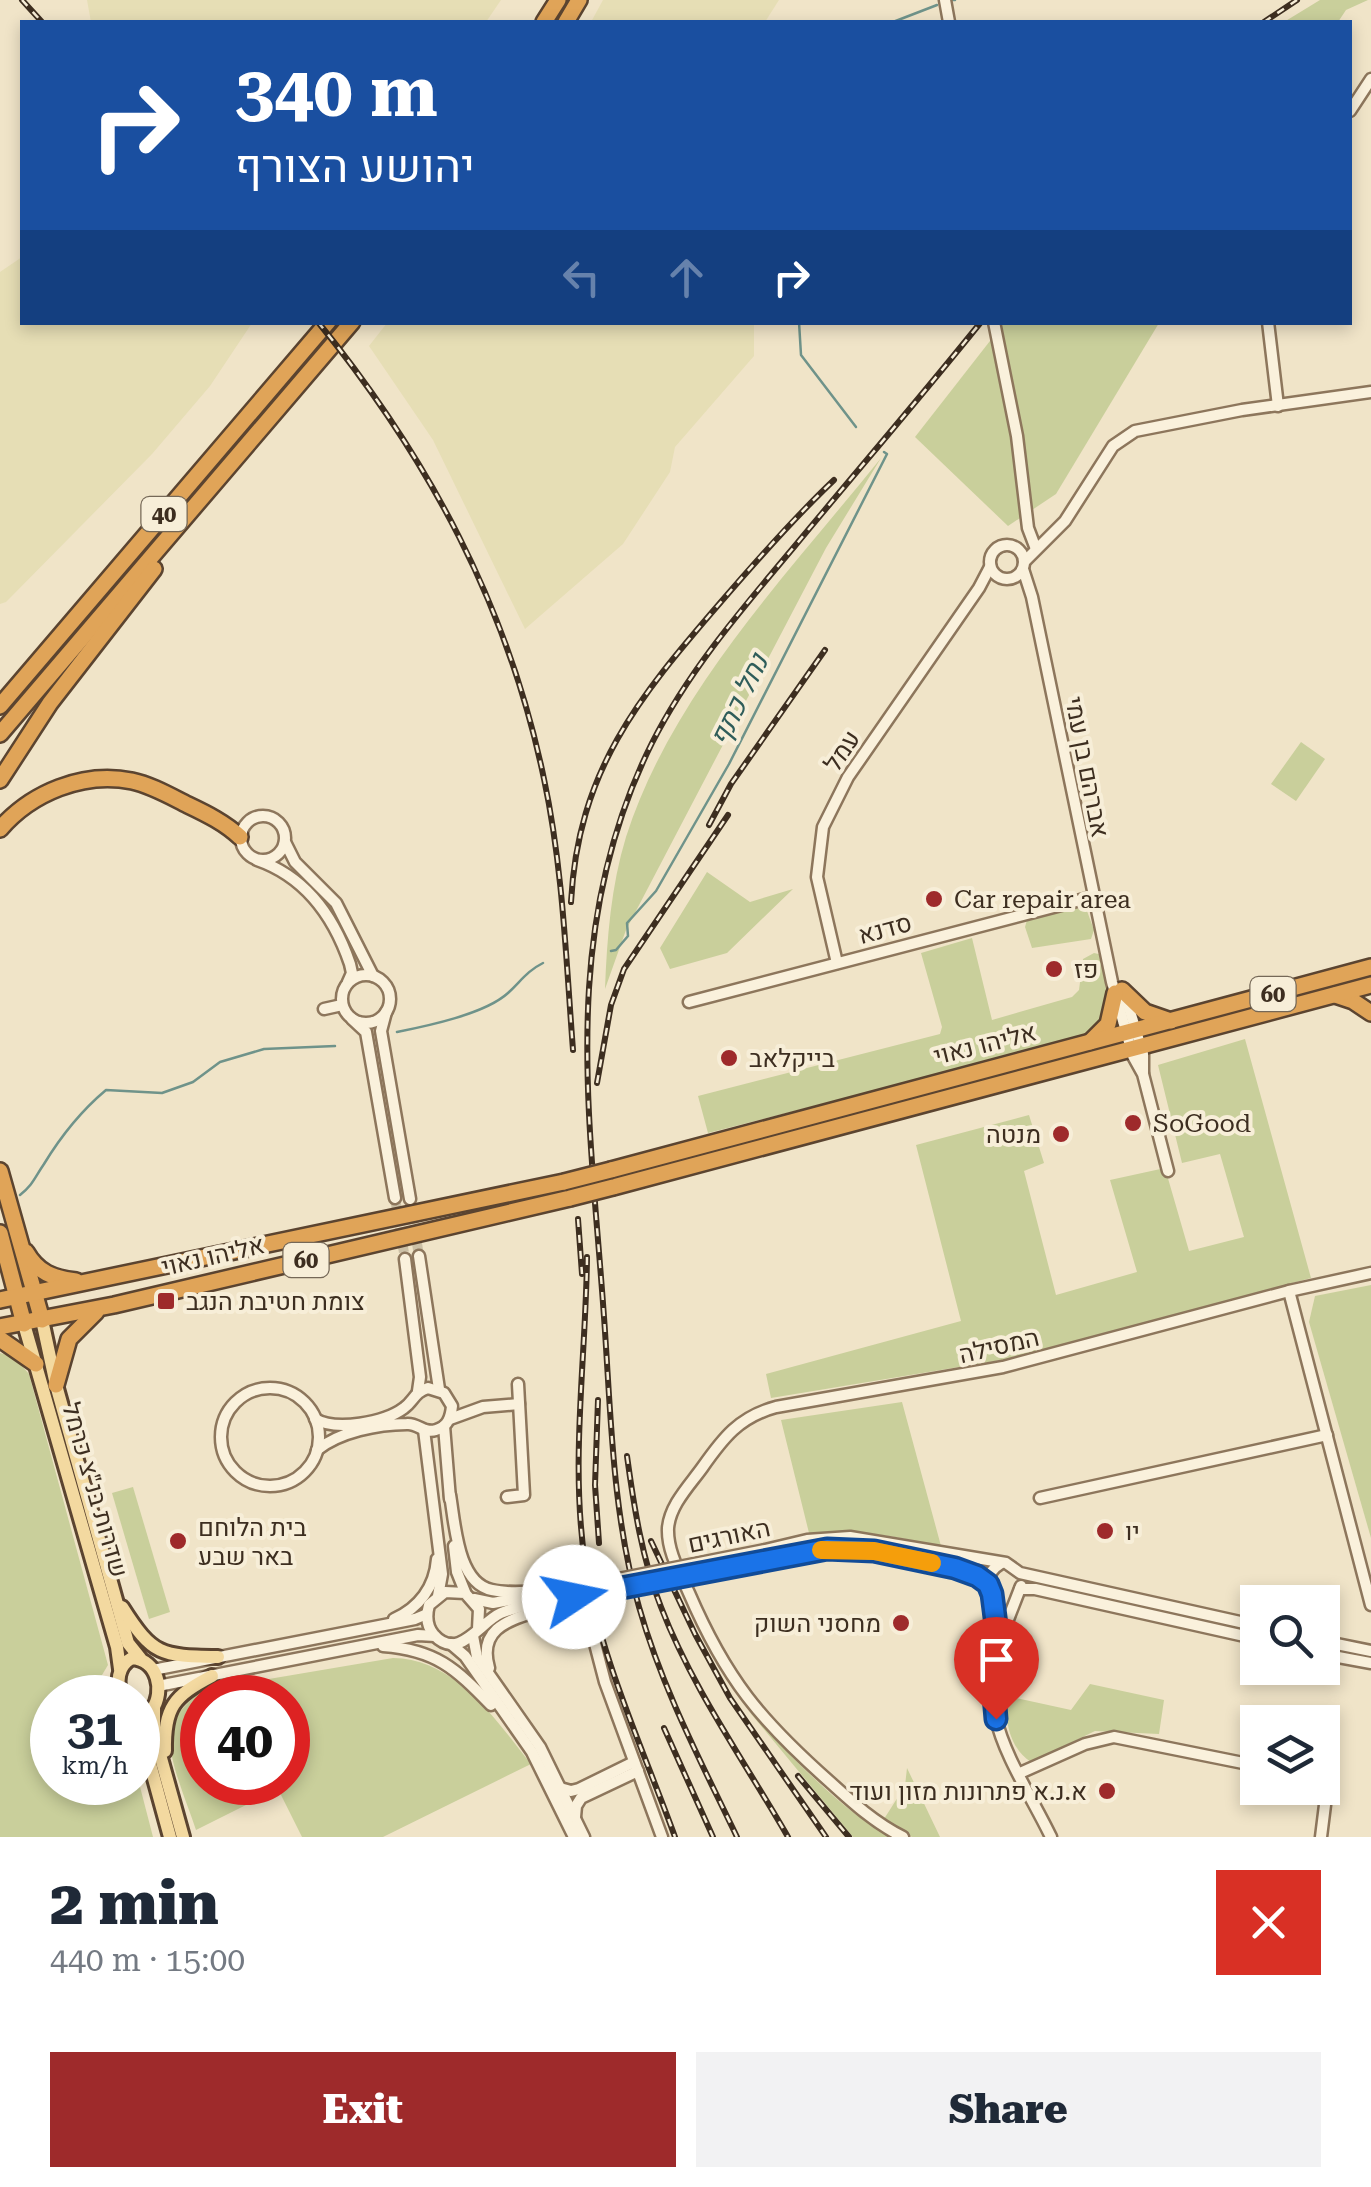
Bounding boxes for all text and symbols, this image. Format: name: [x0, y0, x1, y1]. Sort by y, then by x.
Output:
text: 340 m: [235, 51, 438, 133]
icon: right: [70, 60, 200, 190]
text: יהושע הצורף: [235, 140, 475, 193]
icon: left: [554, 250, 609, 305]
icon: ahead: [659, 250, 714, 305]
icon: right: [764, 250, 819, 305]
road number: 40: [142, 497, 186, 531]
water label: נחל כתף: [703, 647, 776, 751]
street label: אברהם בן עמי: [1059, 694, 1115, 840]
street label: עמל: [818, 725, 866, 777]
place label: Car repair area: [954, 885, 1131, 914]
marker: Car repair area: [923, 888, 945, 910]
street label: סדנא: [855, 908, 915, 950]
place label: פז: [1074, 955, 1099, 984]
marker: פז: [1043, 958, 1065, 980]
road number: 60: [1250, 977, 1296, 1011]
street label: אליהו נאוי: [931, 1017, 1039, 1071]
place label: בייקלאב: [749, 1044, 835, 1073]
marker: בייקלאב: [718, 1047, 740, 1069]
place label: SoGood: [1153, 1109, 1251, 1138]
marker: SoGood: [1122, 1112, 1144, 1134]
place label: מנטה: [986, 1120, 1041, 1149]
marker: מנטה: [1050, 1123, 1072, 1145]
street label: אליהו נאוי: [159, 1230, 267, 1282]
road number: 60: [284, 1243, 328, 1277]
place label: צומת חטיבת הנגב: [186, 1287, 365, 1316]
marker: צומת חטיבת הנגב: [155, 1290, 177, 1312]
street label: המסילה: [956, 1323, 1042, 1369]
street label: שדרות בנ"צ כרמל: [56, 1399, 134, 1581]
place label: בית הלוחם באר שבע: [198, 1513, 307, 1571]
street label: האורגים: [685, 1513, 773, 1559]
place label: יו: [1125, 1517, 1140, 1546]
marker: יו: [1094, 1520, 1116, 1542]
marker: בית הלוחם באר שבע: [167, 1530, 189, 1552]
position arrow: [522, 1545, 626, 1649]
map controls: [1240, 1585, 1340, 1805]
button: search: [1240, 1585, 1340, 1685]
place label: מחסני השוק: [754, 1609, 881, 1638]
marker: מחסני השוק: [890, 1612, 912, 1634]
pin: [954, 1617, 1039, 1720]
icon: arrive: [969, 1632, 1024, 1687]
speed limit sign: 40: [180, 1675, 310, 1805]
text: 31: [67, 1699, 123, 1757]
button: layers: [1240, 1705, 1340, 1805]
text: km/h: [62, 1751, 128, 1780]
place label: א.נ.א פתרונות מזון ועוד: [850, 1777, 1087, 1806]
marker: א.נ.א פתרונות מזון ועוד: [1096, 1780, 1118, 1802]
text: 2 min: [50, 1868, 219, 1939]
button: close: [1216, 1870, 1321, 1975]
text: 440 m · 15:00: [50, 1941, 245, 1979]
button: Exit: [50, 2052, 676, 2167]
button: Share: [696, 2052, 1321, 2167]

